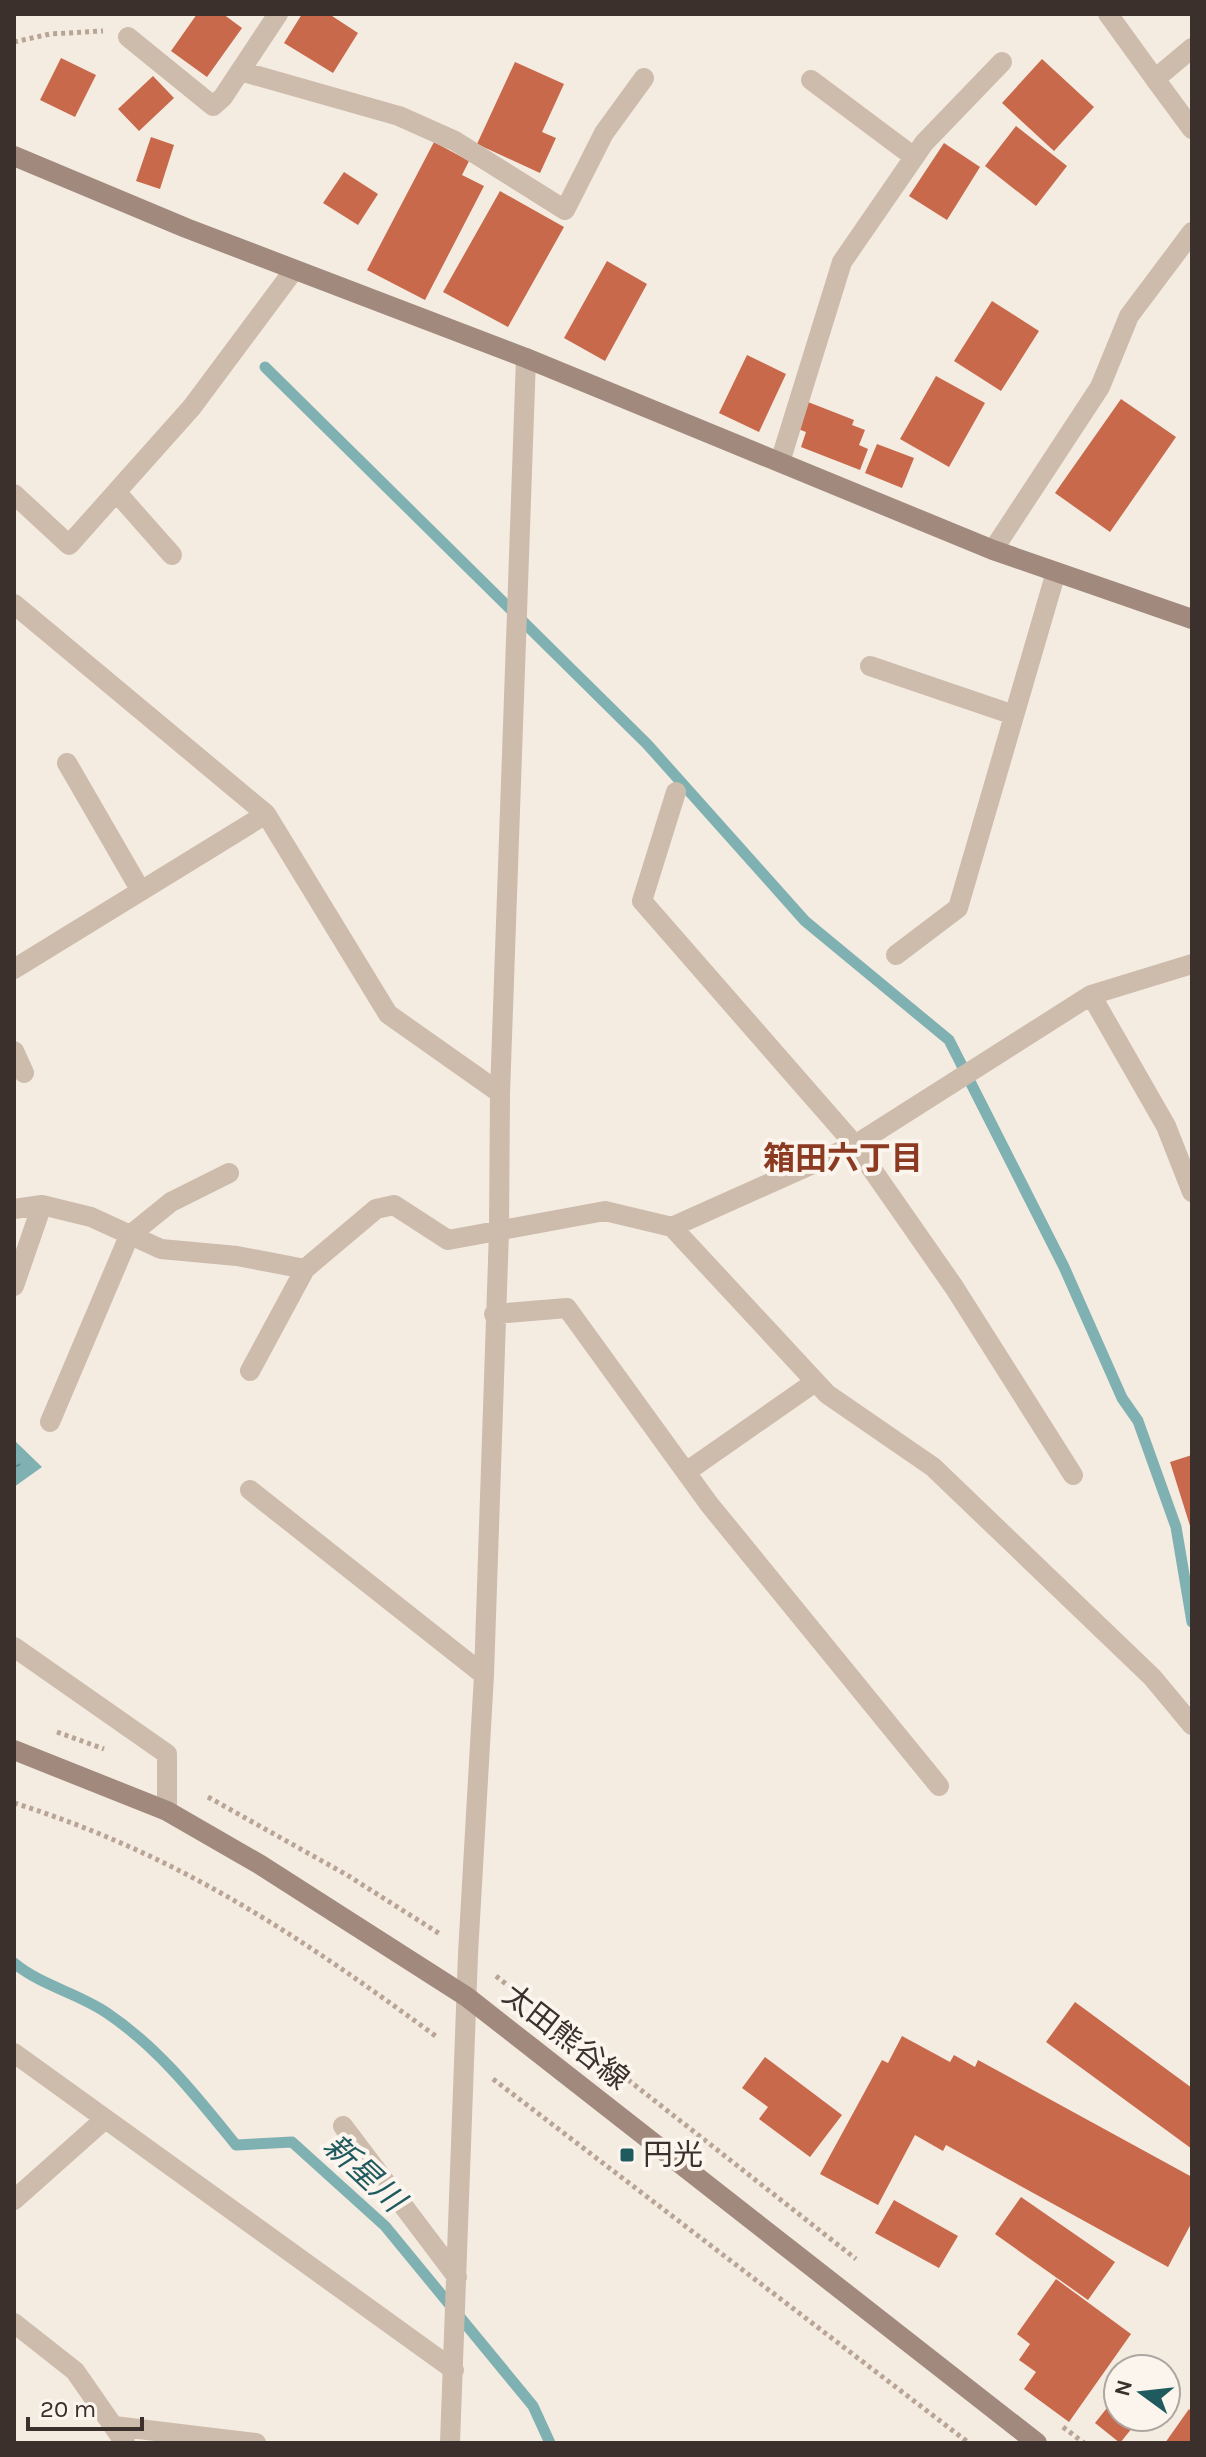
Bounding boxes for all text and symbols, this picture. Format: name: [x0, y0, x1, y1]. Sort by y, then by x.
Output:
district label: 箱田六丁目: [763, 1140, 923, 1177]
street label: 太田熊谷線: [496, 1977, 636, 2097]
water label: 新星川: [316, 2127, 414, 2221]
place label: 円光: [643, 2137, 703, 2173]
marker: 円光: [618, 2146, 636, 2164]
north arrow: [1102, 2353, 1182, 2433]
text: N: [1109, 2377, 1138, 2399]
scale bar: [28, 2381, 142, 2431]
text: 20 m: [40, 2395, 96, 2423]

